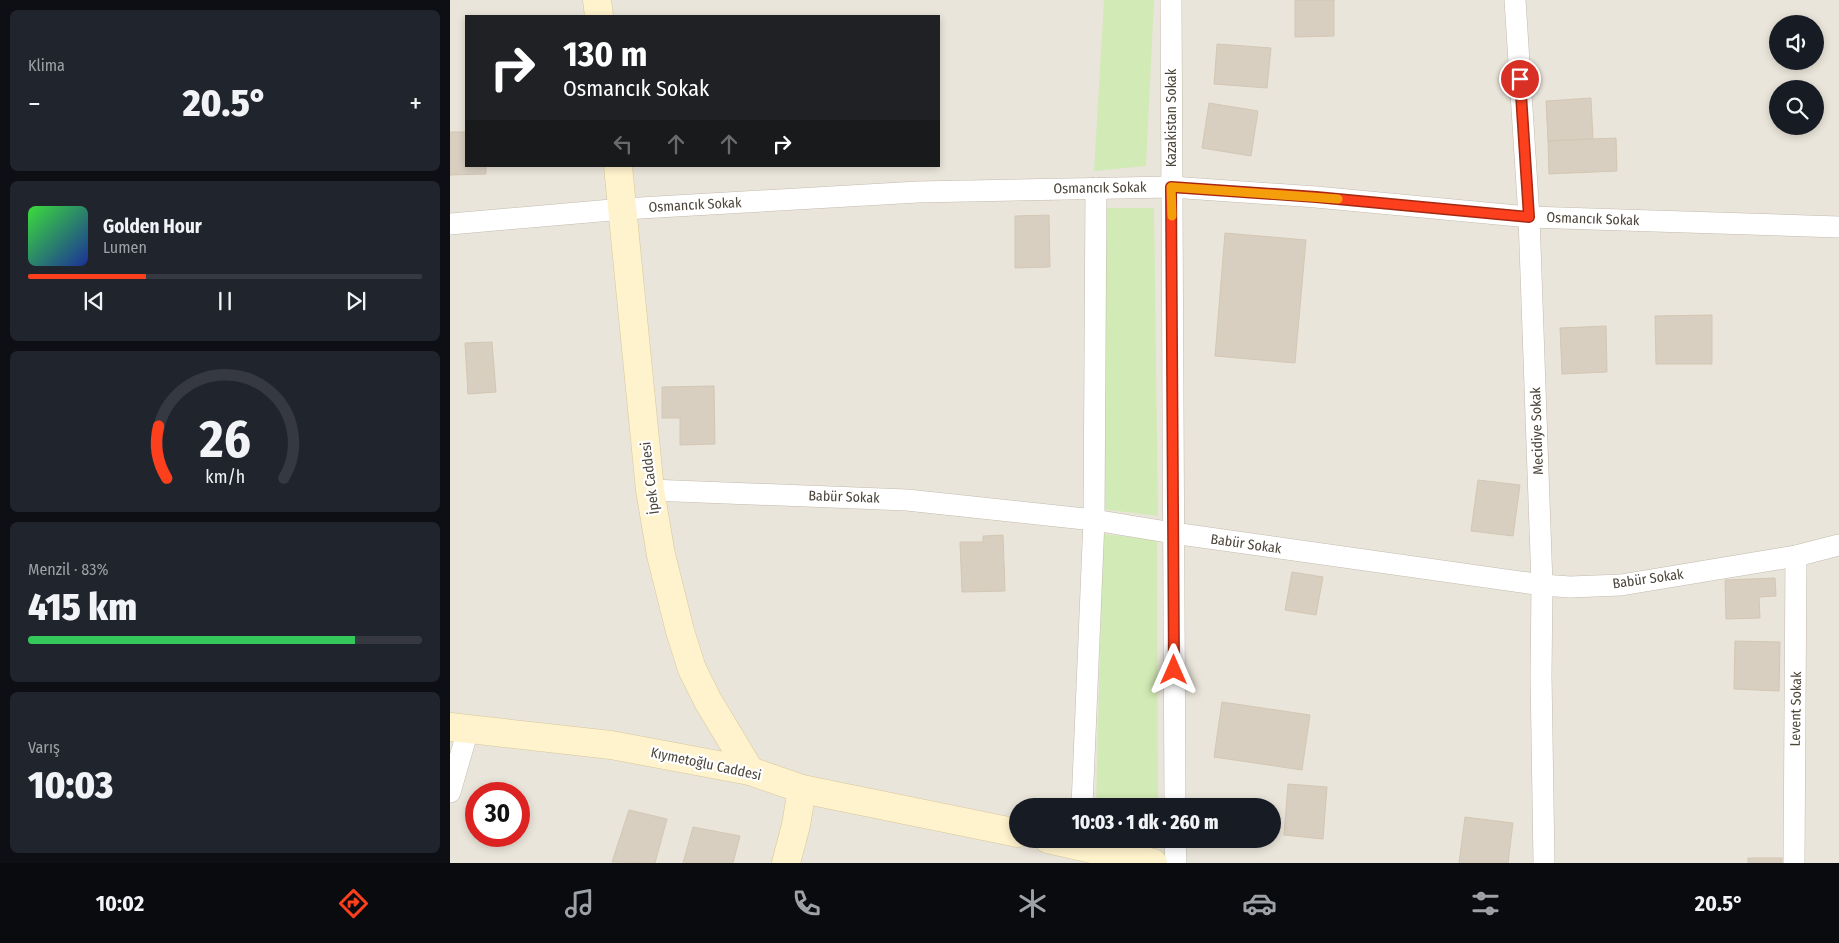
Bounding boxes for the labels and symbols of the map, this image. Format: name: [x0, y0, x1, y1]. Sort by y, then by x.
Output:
pin: [1499, 58, 1541, 100]
street label: Kazakistan Sokak: [1163, 68, 1180, 167]
street label: Osmancık Sokak: [1053, 179, 1147, 197]
street label: Osmancık Sokak: [648, 194, 742, 216]
street label: Osmancık Sokak: [1546, 209, 1640, 229]
street label: Mecidiye Sokak: [1527, 386, 1547, 475]
street label: İpek Caddesi: [637, 441, 663, 515]
street label: Babür Sokak: [808, 487, 880, 507]
street label: Babür Sokak: [1209, 531, 1283, 557]
street label: Babür Sokak: [1611, 566, 1685, 592]
position arrow: [1147, 643, 1199, 695]
street label: Levent Sokak: [1787, 671, 1805, 747]
street label: Kıymetoğlu Caddesi: [649, 744, 763, 784]
speed limit sign: 30: [465, 782, 530, 847]

